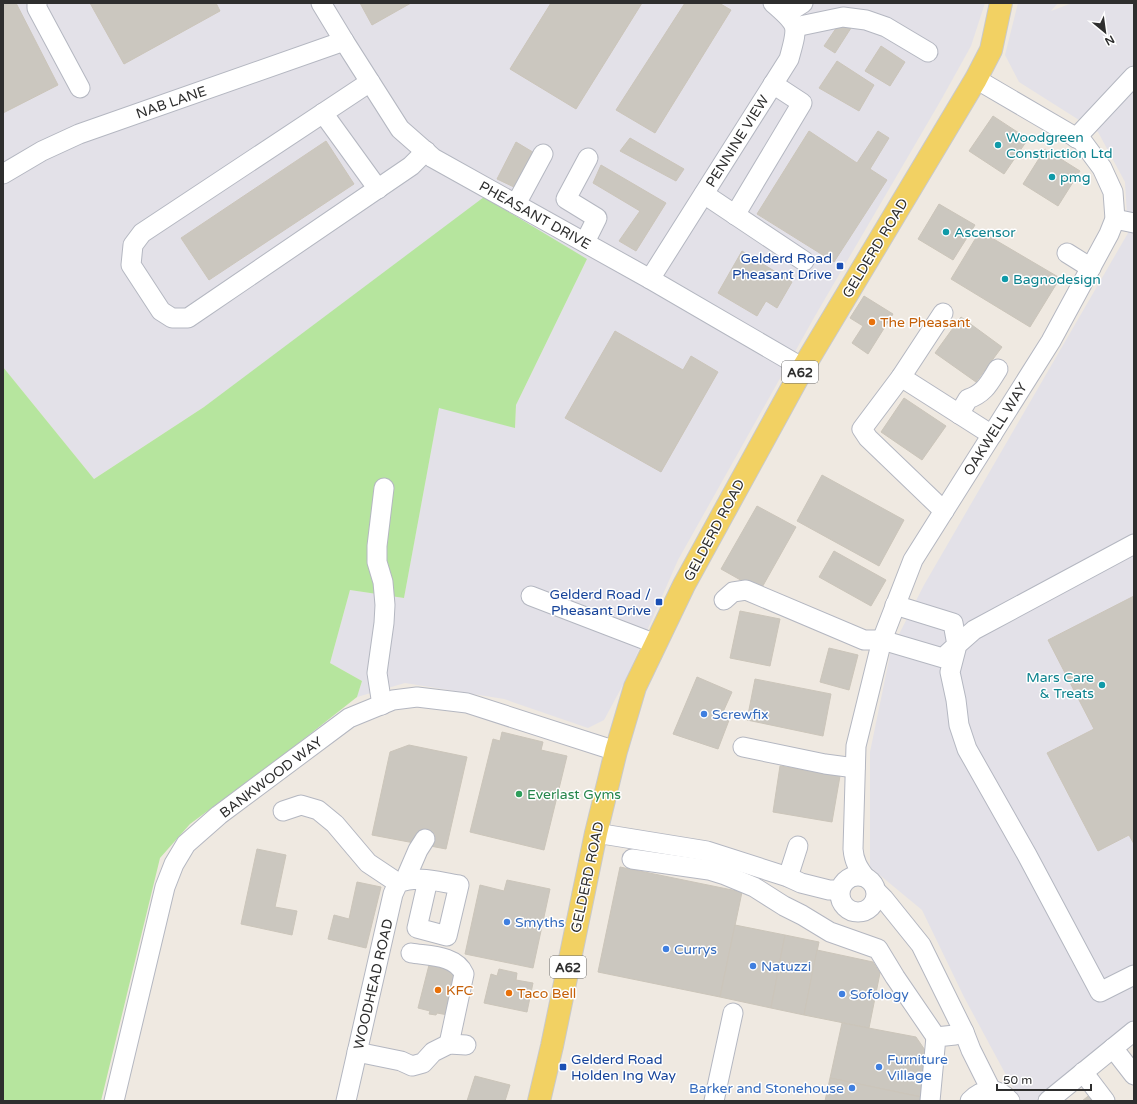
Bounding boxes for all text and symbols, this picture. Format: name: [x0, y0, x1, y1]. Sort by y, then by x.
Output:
north arrow: [1085, 12, 1125, 52]
text: N: [1103, 32, 1117, 48]
street label: NAB LANE: [134, 82, 209, 122]
street label: PENNINE VIEW: [702, 92, 773, 190]
place label: Woodgreen Constriction Ltd: [1006, 129, 1113, 162]
marker: Woodgreen Constriction Ltd: [993, 140, 1003, 150]
place label: pmg: [1060, 169, 1091, 186]
marker: pmg: [1047, 172, 1057, 182]
street label: PHEASANT DRIVE: [476, 178, 594, 253]
street label: GELDERD ROAD: [839, 195, 912, 301]
place label: Ascensor: [954, 224, 1016, 241]
marker: Ascensor: [941, 227, 951, 237]
place label: Gelderd Road Pheasant Drive: [732, 250, 832, 283]
marker: Gelderd Road Pheasant Drive: [835, 261, 845, 271]
place label: Bagnodesign: [1013, 271, 1101, 288]
marker: Bagnodesign: [1000, 274, 1010, 284]
place label: The Pheasant: [880, 314, 971, 331]
marker: The Pheasant: [867, 317, 877, 327]
road number: A62: [782, 361, 818, 383]
street label: OAKWELL WAY: [960, 380, 1031, 479]
street label: GELDERD ROAD: [680, 476, 749, 584]
place label: Gelderd Road / Pheasant Drive: [550, 586, 651, 619]
marker: Gelderd Road / Pheasant Drive: [654, 597, 664, 607]
place label: Mars Care & Treats: [1026, 669, 1094, 702]
marker: Mars Care & Treats: [1097, 680, 1107, 690]
place label: Screwfix: [712, 706, 769, 723]
marker: Screwfix: [699, 709, 709, 719]
street label: BANKWOOD WAY: [216, 733, 326, 822]
place label: Everlast Gyms: [527, 786, 621, 803]
marker: Everlast Gyms: [514, 789, 524, 799]
street label: GELDERD ROAD: [567, 820, 608, 934]
place label: Smyths: [515, 914, 565, 931]
street label: WOODHEAD ROAD: [350, 917, 397, 1051]
marker: Smyths: [502, 917, 512, 927]
place label: Currys: [674, 941, 717, 958]
marker: Currys: [661, 944, 671, 954]
road number: A62: [550, 956, 586, 978]
place label: Natuzzi: [761, 958, 811, 975]
marker: Natuzzi: [748, 961, 758, 971]
place label: KFC: [446, 982, 474, 999]
marker: KFC: [433, 985, 443, 995]
place label: Taco Bell: [517, 985, 576, 1002]
place label: Sofology: [850, 986, 909, 1003]
marker: Taco Bell: [504, 988, 514, 998]
marker: Sofology: [837, 989, 847, 999]
place label: Gelderd Road Holden Ing Way: [571, 1051, 676, 1084]
place label: Furniture Village: [887, 1051, 948, 1084]
marker: Gelderd Road Holden Ing Way: [558, 1062, 568, 1072]
marker: Furniture Village: [874, 1062, 884, 1072]
scale bar: [997, 1066, 1091, 1092]
text: 50 m: [1003, 1073, 1032, 1087]
place label: Barker and Stonehouse: [689, 1080, 844, 1097]
marker: Barker and Stonehouse: [847, 1083, 857, 1093]

